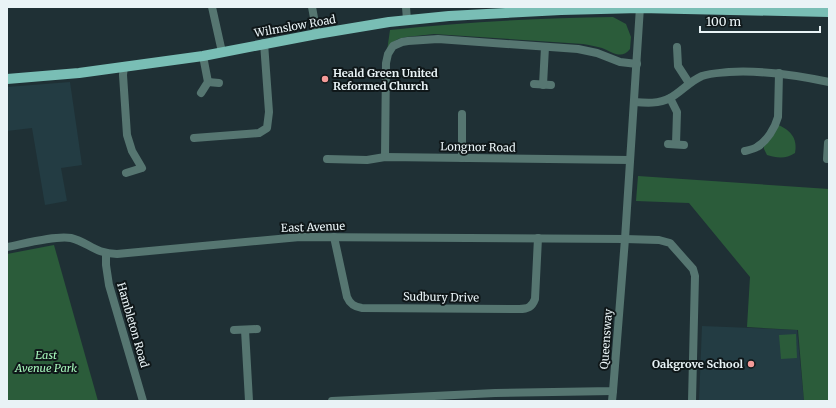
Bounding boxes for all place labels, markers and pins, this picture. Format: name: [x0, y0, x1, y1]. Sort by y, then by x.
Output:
place label: Heald Green United Reformed Church: [333, 66, 438, 93]
marker: Heald Green United Reformed Church: [320, 74, 330, 84]
place label: Oakgrove School: [652, 357, 743, 371]
marker: Oakgrove School: [746, 359, 756, 369]

